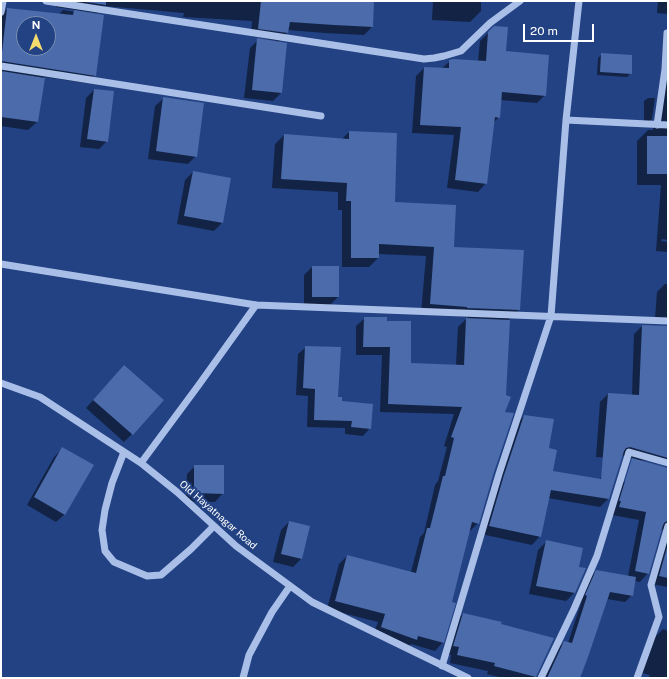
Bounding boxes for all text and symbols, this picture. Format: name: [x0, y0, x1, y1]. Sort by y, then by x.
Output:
north arrow: [16, 16, 56, 56]
scale bar: [525, 16, 596, 42]
text: N: [32, 19, 40, 31]
text: 20 m: [530, 24, 558, 38]
street label: Old Hayatnagar Road: [177, 478, 259, 552]

